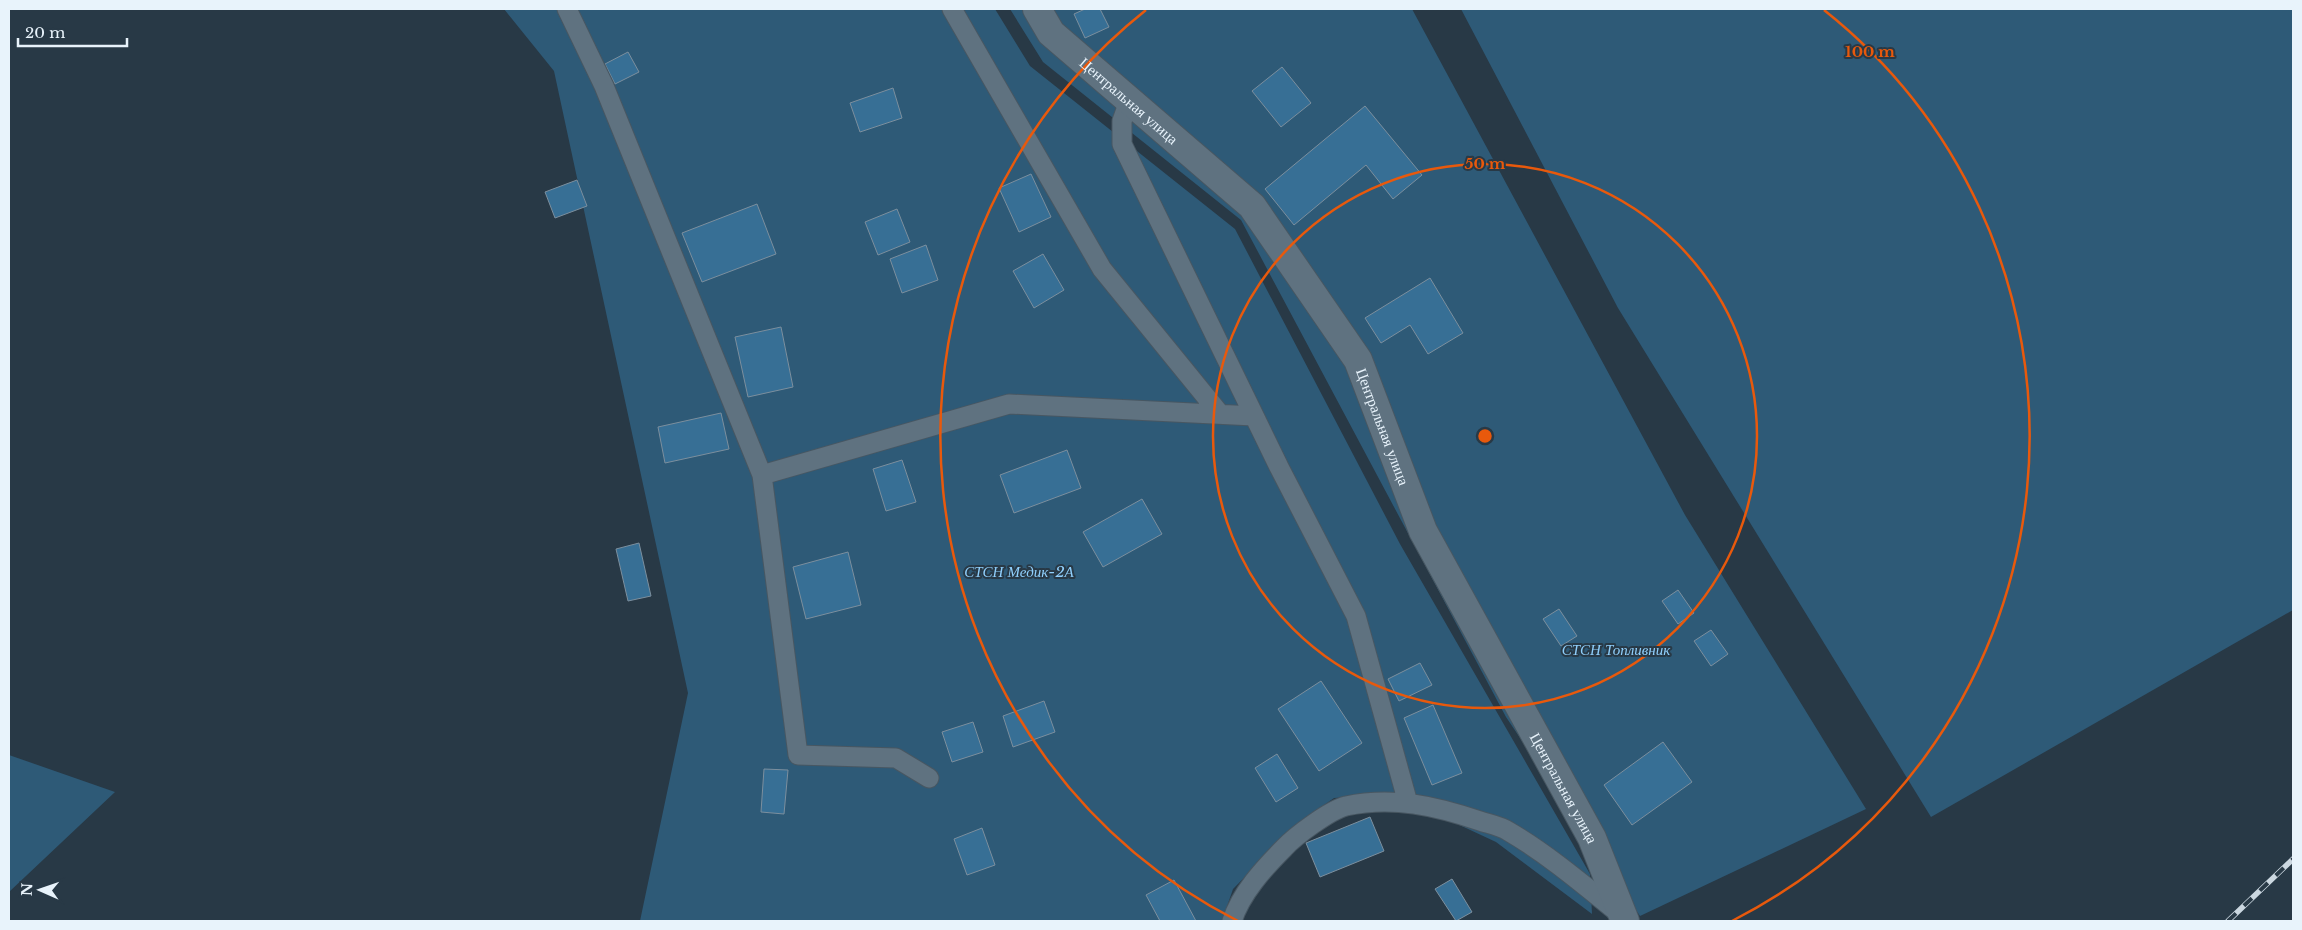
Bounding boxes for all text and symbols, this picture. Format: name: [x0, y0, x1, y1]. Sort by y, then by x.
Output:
scale bar: [18, 15, 126, 47]
text: 20 m: [25, 23, 65, 42]
text: 100 m: [1845, 42, 1895, 61]
street label: Центральная улица: [1076, 53, 1183, 148]
text: 50 m: [1465, 154, 1506, 173]
street label: Центральная улица: [1352, 365, 1414, 488]
centre of rings: [1476, 427, 1494, 445]
park label: СТСН Медик-2А: [964, 562, 1075, 581]
park label: СТСН Топливник: [1562, 640, 1671, 659]
street label: Центральная улица: [1526, 729, 1603, 846]
north arrow: [15, 865, 65, 915]
text: N: [18, 883, 36, 896]

